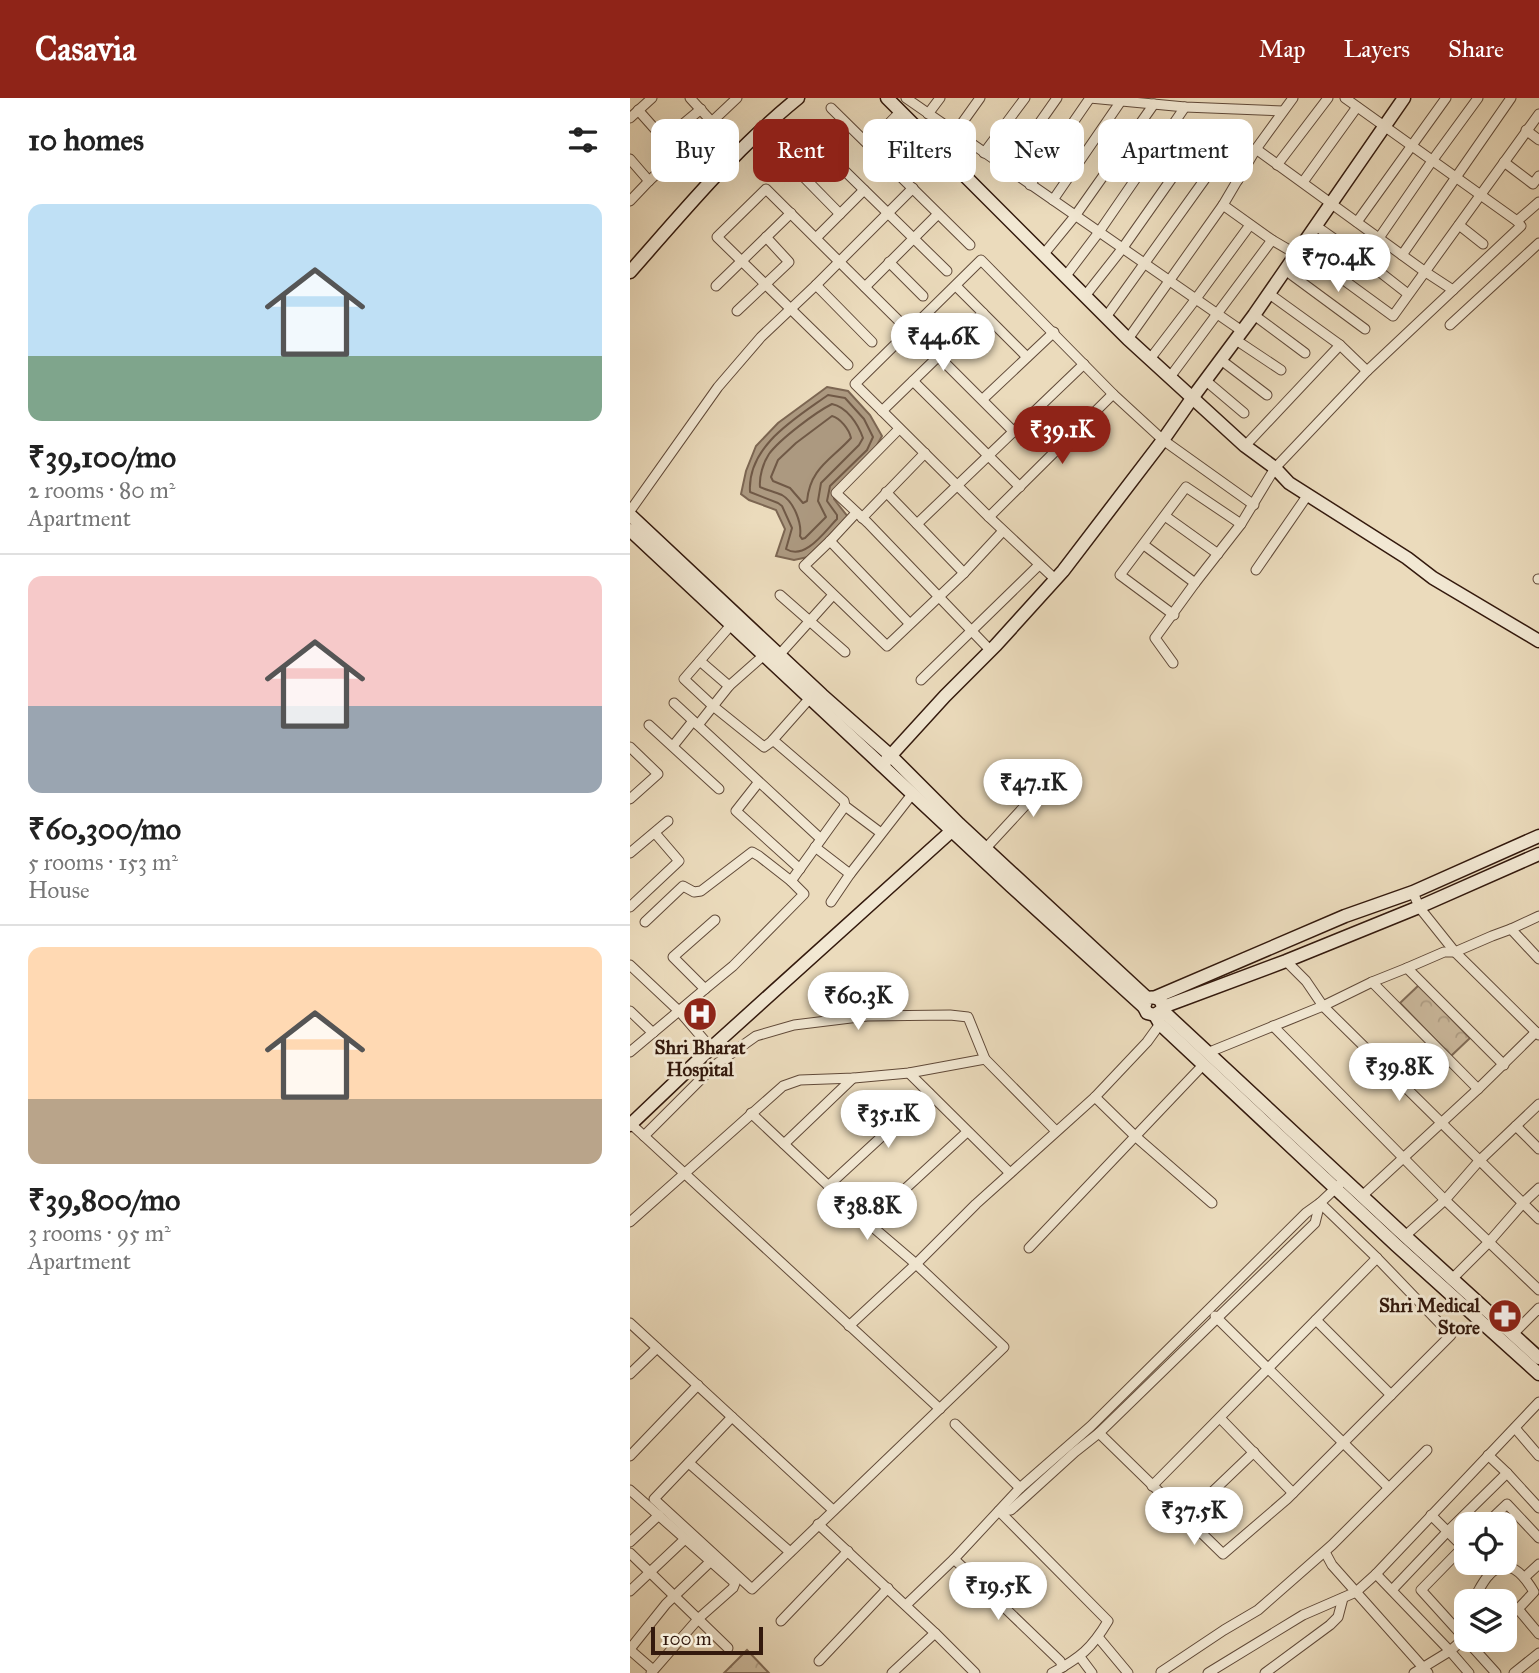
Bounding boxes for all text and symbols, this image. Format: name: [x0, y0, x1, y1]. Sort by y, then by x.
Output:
text: Casavia: [35, 29, 136, 69]
text: Map: [1259, 34, 1306, 64]
text: Layers: [1344, 34, 1410, 64]
text: Share: [1448, 34, 1504, 64]
chip: Buy: [651, 119, 739, 182]
chip: Rent: [753, 119, 849, 182]
chip: Filters: [863, 119, 976, 182]
chip: New: [990, 119, 1084, 182]
chip: Apartment: [1098, 119, 1253, 182]
icon: filters: [564, 121, 602, 159]
text: 10 homes: [28, 122, 144, 158]
pin: ₹70.4K: [1281, 234, 1395, 294]
text: ₹70.4K: [1302, 243, 1374, 271]
icon: home: [252, 249, 378, 375]
pin: ₹44.6K: [886, 314, 1000, 373]
text: ₹44.6K: [907, 322, 979, 350]
pin: ₹39.1K: [1005, 406, 1119, 466]
text: ₹39.1K: [1030, 415, 1094, 443]
text: ₹39,100/mo: [28, 439, 176, 475]
text: 2 rooms · 80 m²: [28, 476, 175, 504]
text: Apartment: [28, 504, 131, 532]
icon: home: [252, 621, 378, 747]
pin: ₹47.1K: [976, 760, 1090, 819]
text: ₹47.1K: [999, 768, 1067, 796]
text: ₹60,300/mo: [28, 811, 181, 847]
text: 5 rooms · 153 m²: [28, 848, 178, 876]
text: House: [28, 876, 90, 904]
pin: ₹60.3K: [801, 972, 915, 1032]
text: ₹60.3K: [824, 981, 892, 1009]
icon: home: [252, 992, 378, 1118]
hospital icon: Shri Bharat Hospital: [681, 995, 719, 1033]
place label: Shri Bharat Hospital: [655, 1036, 746, 1082]
pin: ₹39.8K: [1342, 1044, 1456, 1103]
text: ₹39.8K: [1365, 1052, 1433, 1080]
pin: ₹35.1K: [831, 1090, 945, 1150]
text: ₹35.1K: [857, 1099, 919, 1127]
text: ₹39,800/mo: [28, 1182, 180, 1218]
pin: ₹38.8K: [810, 1182, 924, 1242]
text: ₹38.8K: [833, 1191, 901, 1219]
text: 3 rooms · 95 m²: [28, 1219, 171, 1247]
text: Apartment: [28, 1247, 131, 1275]
place label: Shri Medical Store: [1379, 1294, 1481, 1339]
pharmacy icon: Shri Medical Store: [1486, 1297, 1524, 1335]
pin: ₹37.5K: [1137, 1488, 1251, 1547]
text: ₹37.5K: [1161, 1496, 1227, 1524]
map controls: [1454, 1512, 1517, 1652]
button: locate: [1454, 1512, 1517, 1575]
pin: ₹19.5K: [941, 1562, 1055, 1622]
text: ₹19.5K: [965, 1571, 1031, 1599]
button: layers: [1454, 1589, 1517, 1652]
scale bar: [651, 1624, 763, 1656]
text: 100 m: [662, 1627, 712, 1650]

